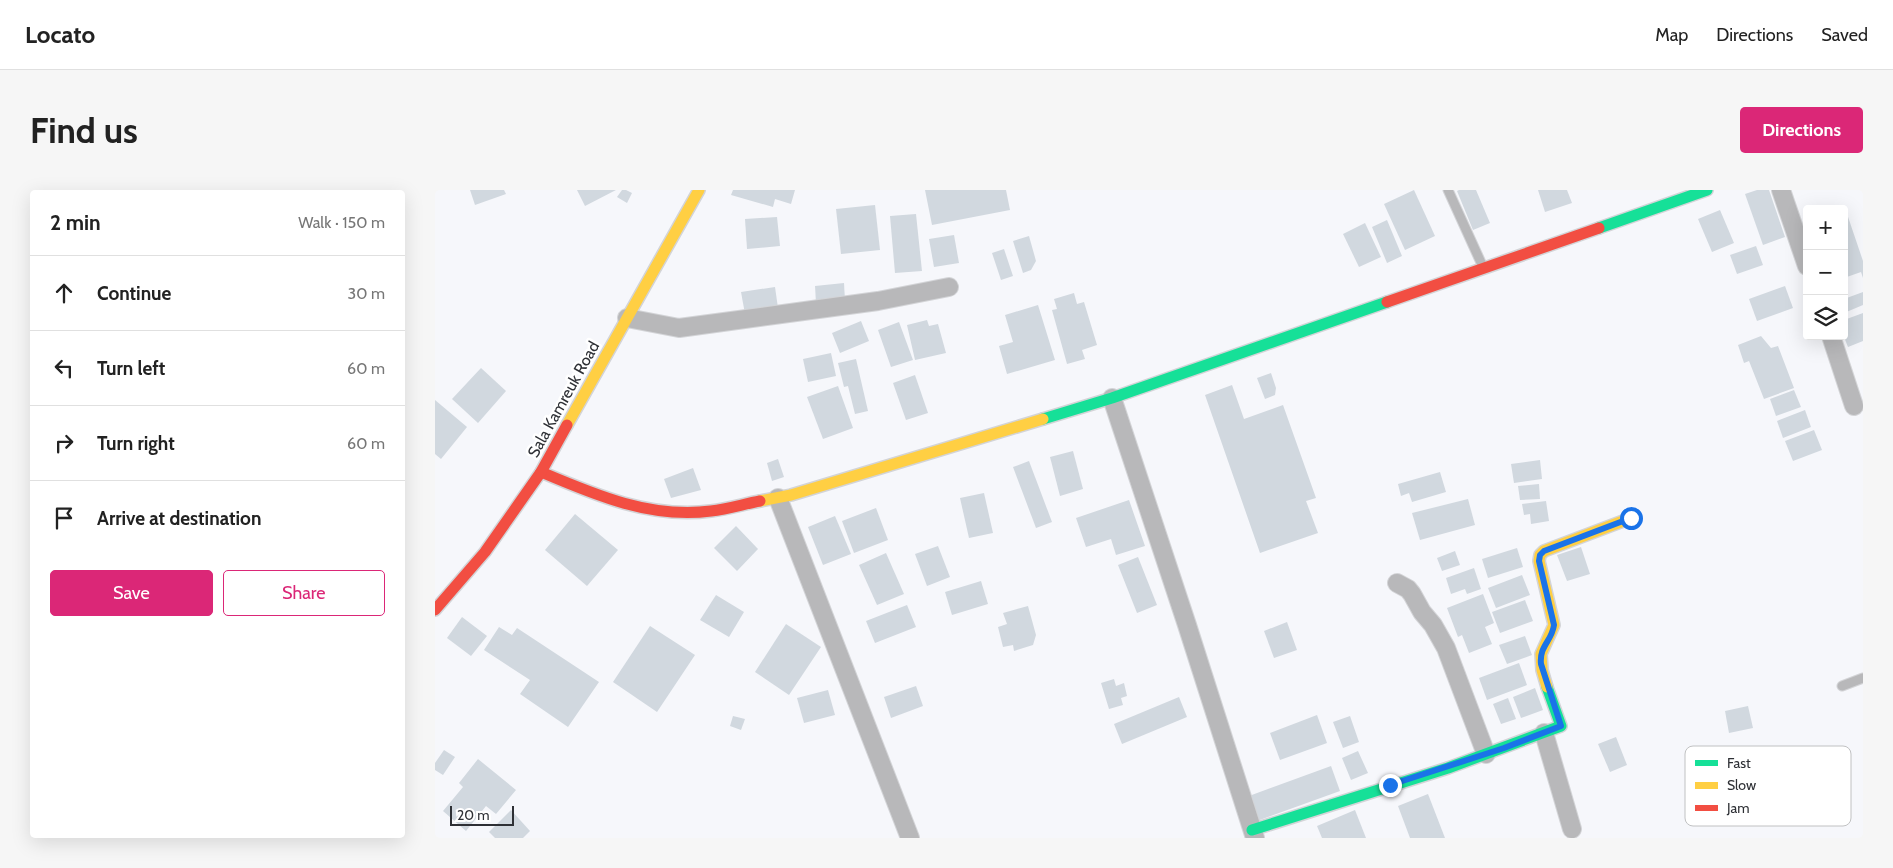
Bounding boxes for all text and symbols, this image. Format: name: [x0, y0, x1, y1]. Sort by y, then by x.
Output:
text: Locato: [25, 20, 95, 49]
text: Map: [1655, 24, 1688, 46]
text: Directions: [1716, 24, 1793, 46]
text: Saved: [1821, 24, 1868, 46]
button: Directions: [1740, 107, 1863, 153]
text: Find us: [30, 109, 138, 152]
map controls: [1803, 205, 1848, 340]
button: +: [1803, 205, 1848, 250]
text: 2 min: [50, 210, 101, 235]
text: Walk · 150 m: [298, 213, 385, 232]
button: −: [1803, 250, 1848, 295]
icon: ahead: [50, 279, 78, 307]
text: Continue: [97, 282, 171, 305]
text: 30 m: [348, 284, 385, 303]
button: layers: [1803, 295, 1848, 340]
street label: Sala Kamreuk Road: [524, 338, 603, 461]
icon: left: [50, 354, 78, 382]
text: Turn left: [97, 357, 165, 380]
text: 60 m: [347, 359, 385, 378]
icon: right: [50, 429, 78, 457]
text: Turn right: [97, 432, 175, 455]
text: 60 m: [347, 434, 385, 453]
icon: arrive: [50, 504, 78, 532]
text: Arrive at destination: [97, 507, 261, 530]
route start: [1620, 507, 1643, 530]
button: Save: [50, 570, 213, 616]
button: Share: [223, 570, 385, 616]
legend: [1685, 746, 1851, 826]
text: Fast: [1727, 754, 1751, 772]
route end: [1379, 774, 1402, 797]
text: Slow: [1727, 776, 1756, 794]
text: Jam: [1726, 799, 1749, 817]
scale bar: [450, 803, 514, 826]
text: 20 m: [457, 806, 490, 824]

